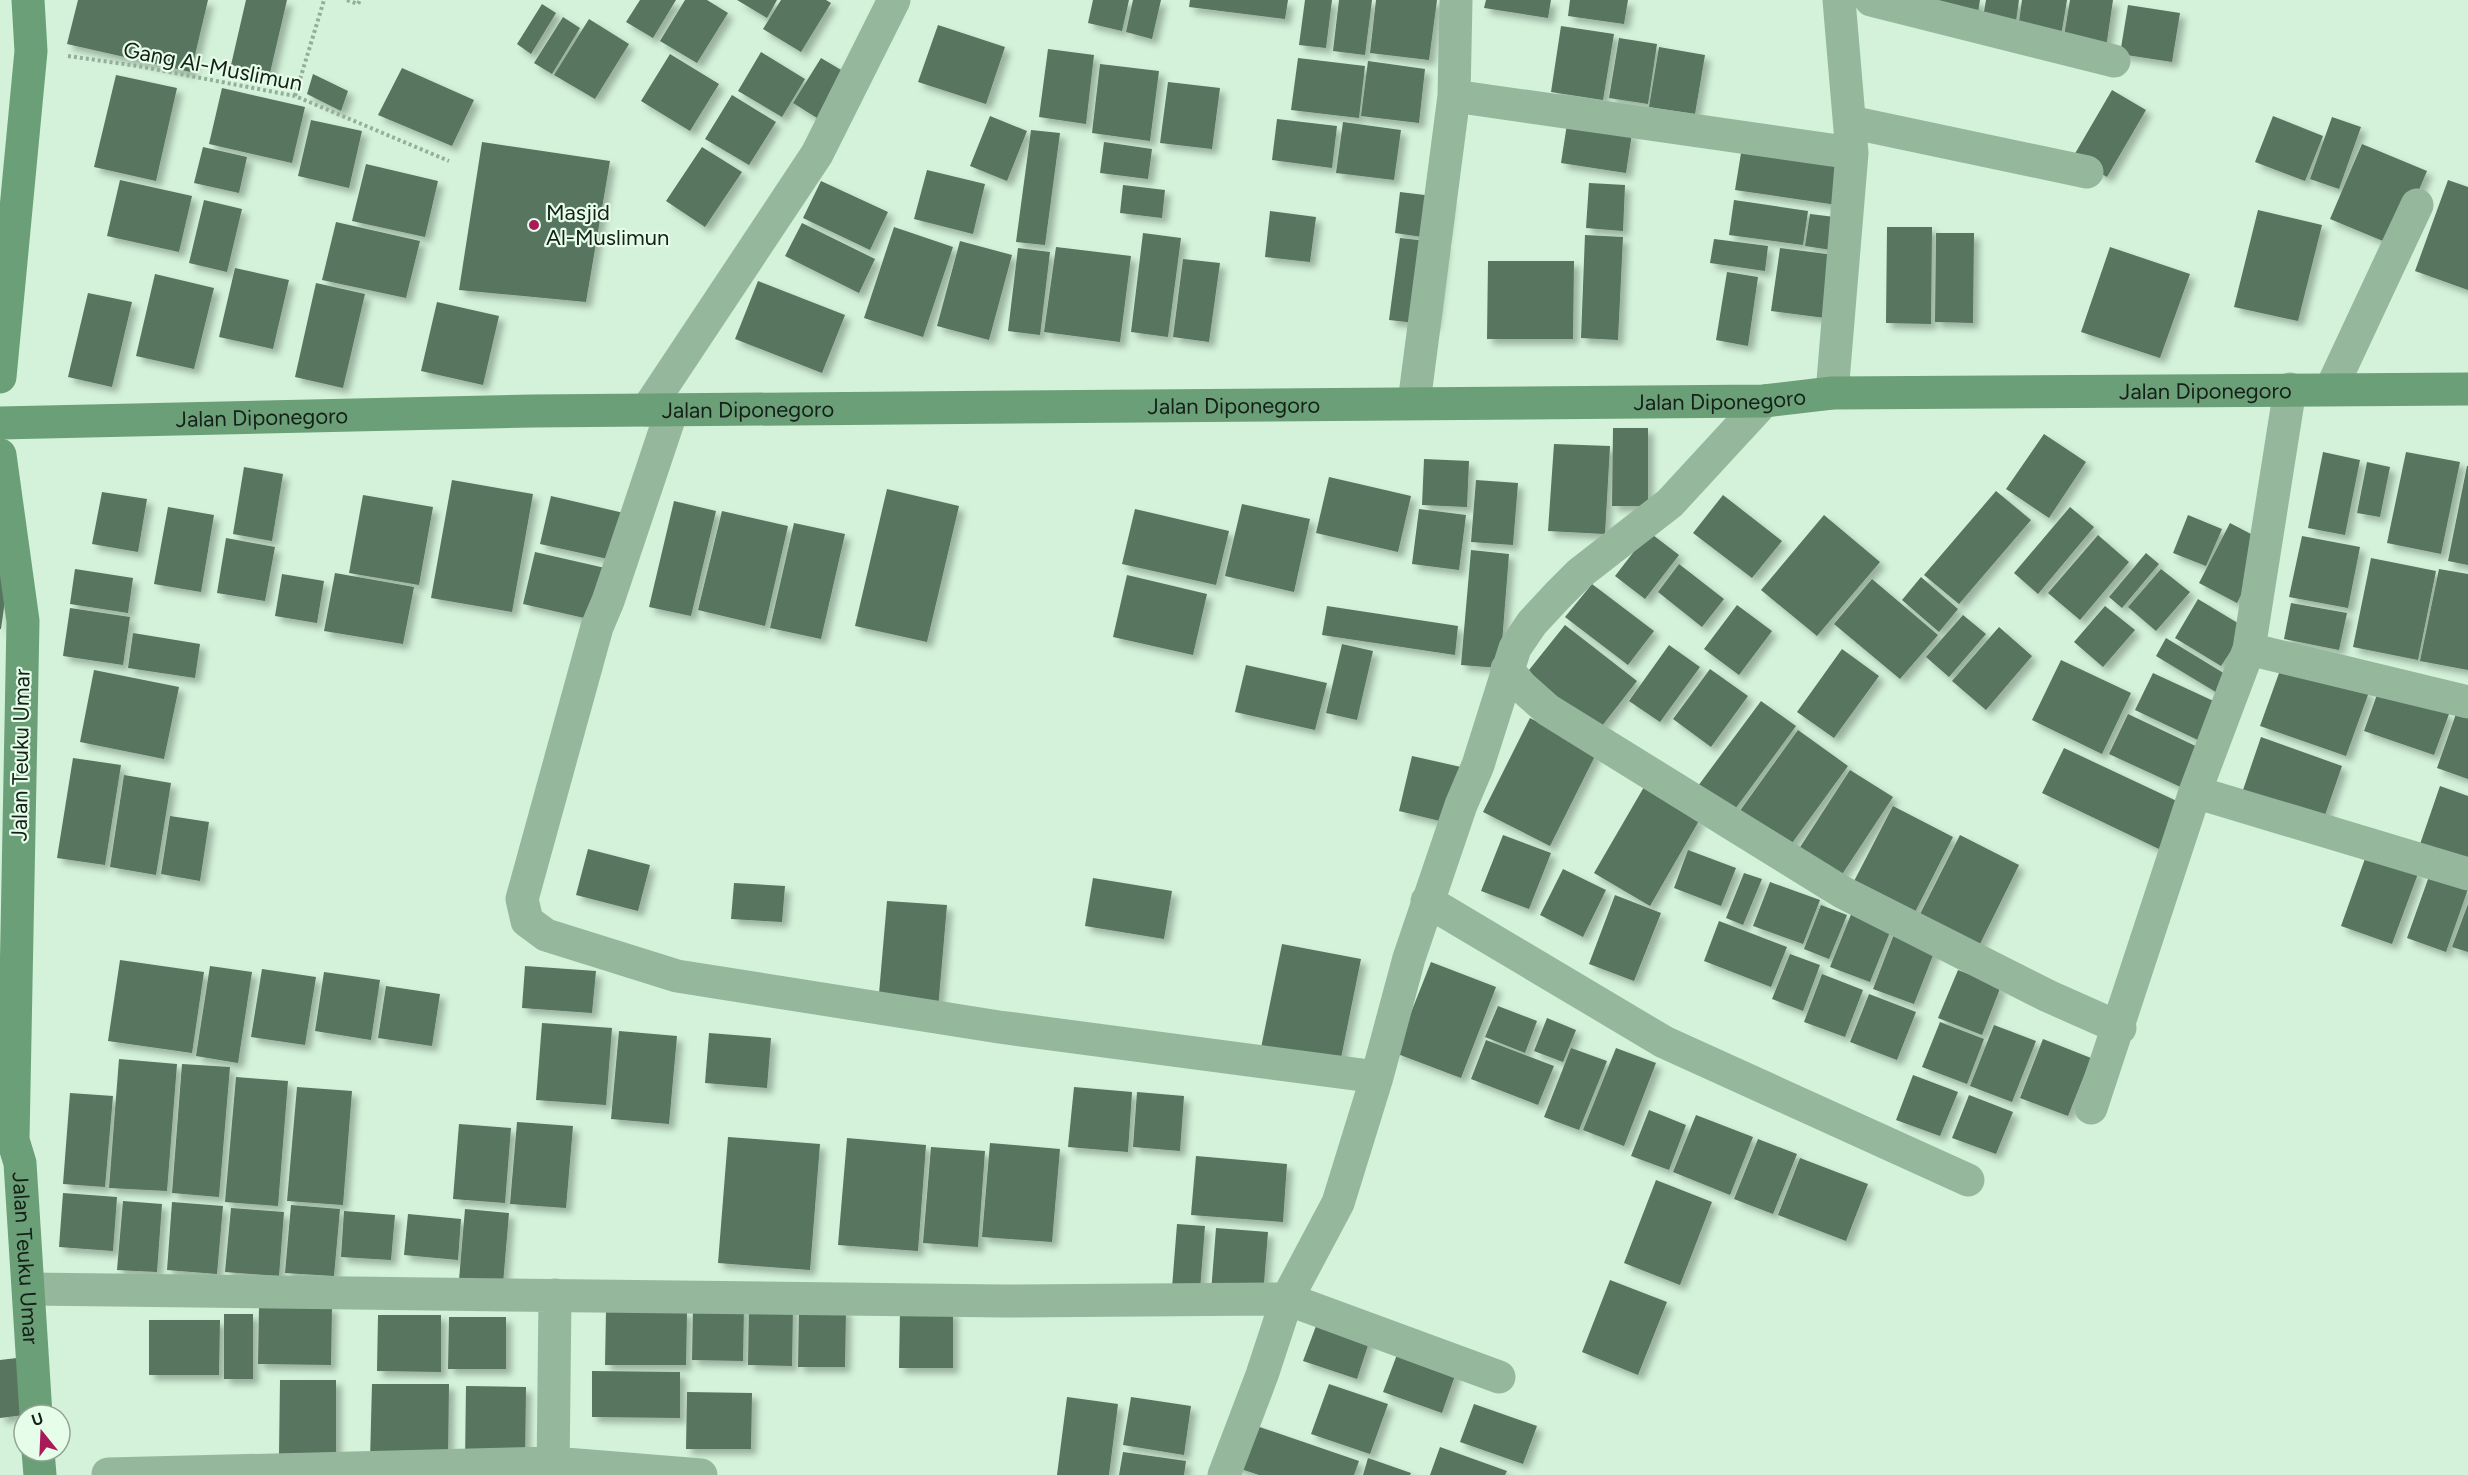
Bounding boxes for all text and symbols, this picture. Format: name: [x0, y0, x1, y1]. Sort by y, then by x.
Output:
street label: Gang Al-Muslimun: [121, 36, 305, 97]
place label: Masjid Al-Muslimun: [546, 199, 669, 251]
marker: Masjid Al-Muslimun: [527, 218, 541, 232]
street label: Jalan Diponegoro: [2119, 377, 2292, 405]
street label: Jalan Diponegoro: [1633, 383, 1807, 416]
street label: Jalan Diponegoro: [1147, 392, 1320, 420]
street label: Jalan Diponegoro: [661, 396, 834, 424]
street label: Jalan Diponegoro: [175, 402, 349, 433]
street label: Jalan Teuku Umar: [5, 668, 36, 842]
street label: Jalan Teuku Umar: [7, 1171, 45, 1346]
north arrow: [12, 1403, 72, 1463]
text: U: [29, 1408, 46, 1430]

